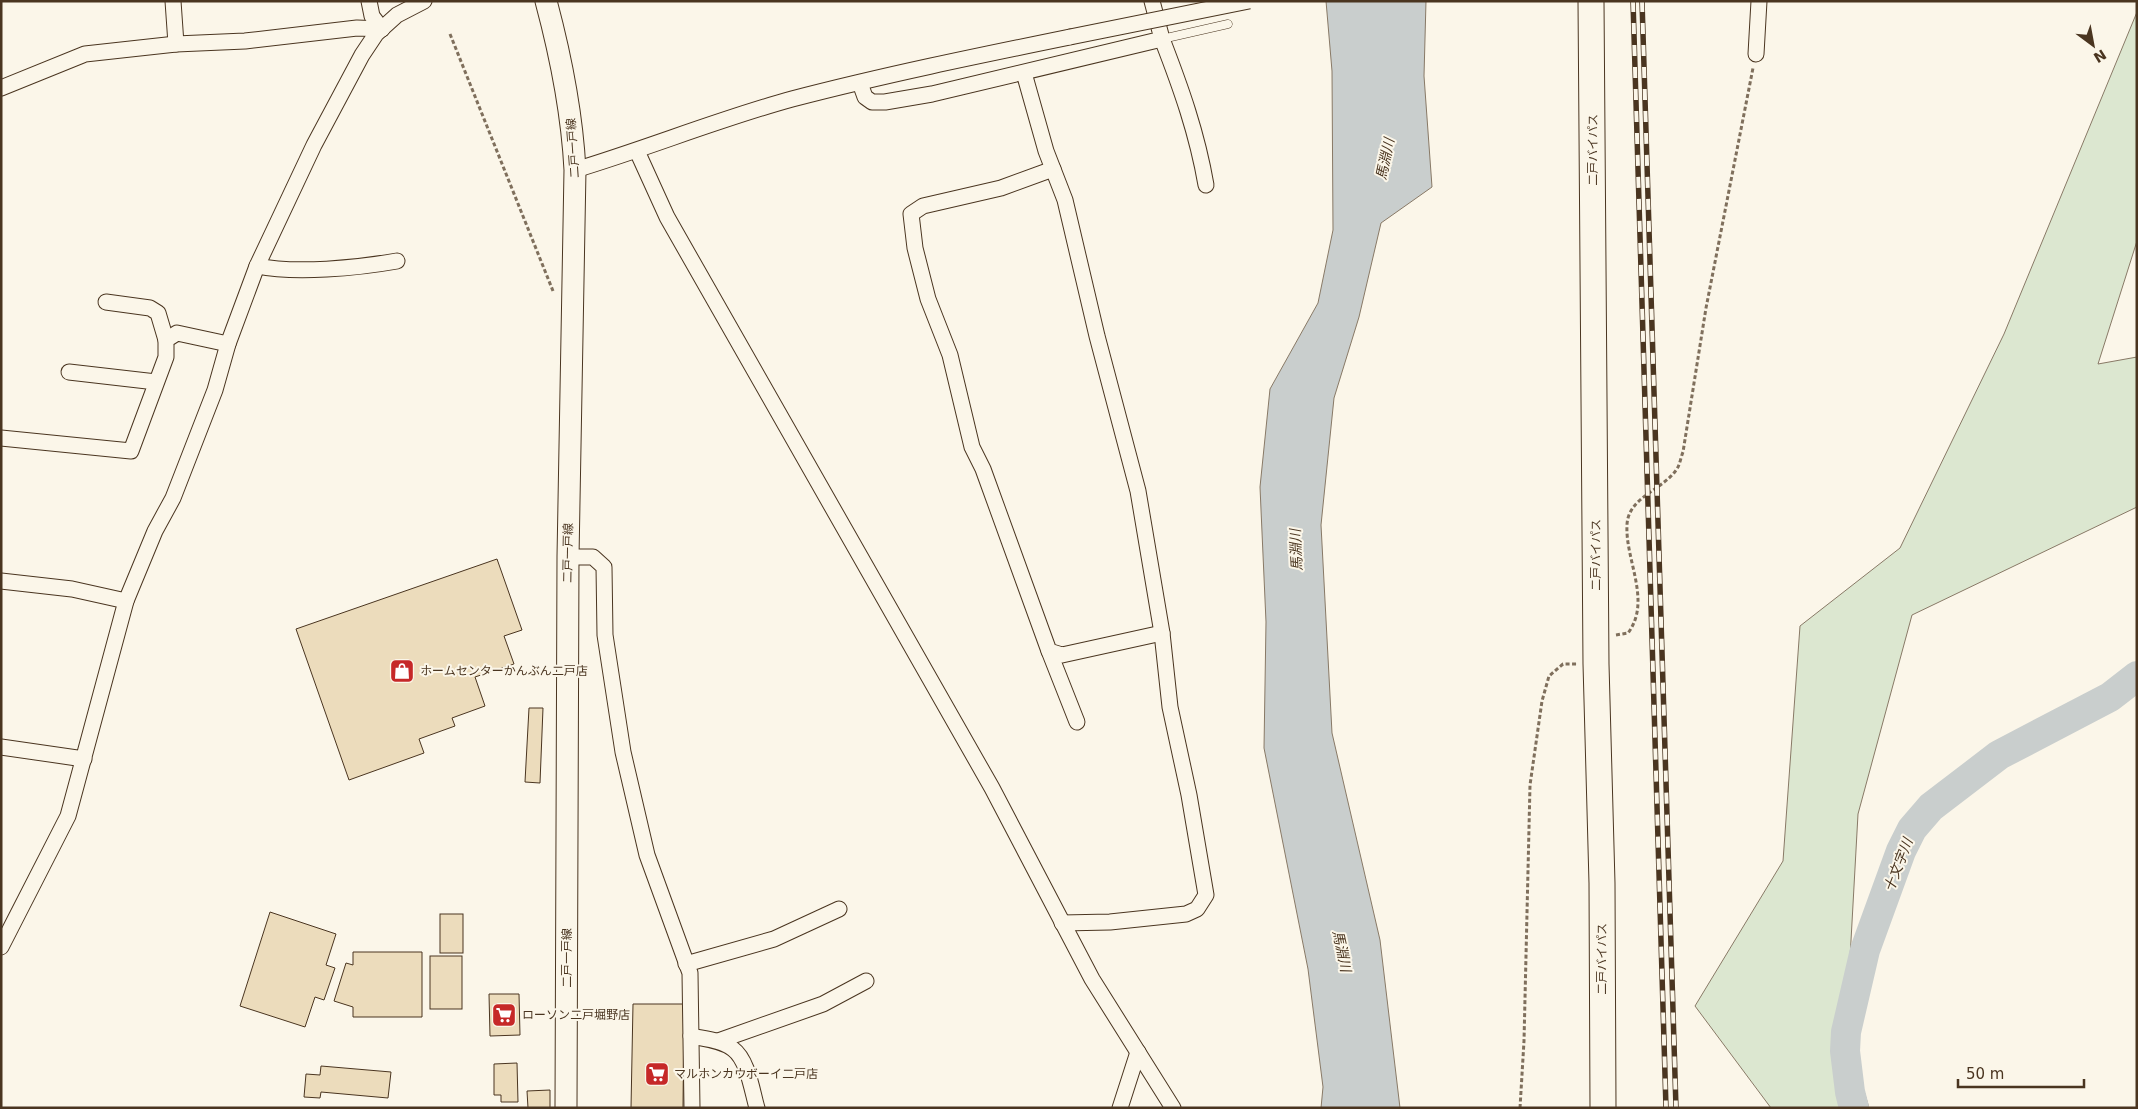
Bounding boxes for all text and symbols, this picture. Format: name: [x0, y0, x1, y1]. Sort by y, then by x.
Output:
north arrow: [2068, 20, 2118, 70]
text: N: [2091, 46, 2109, 66]
street label: 二戸バイパス: [1586, 114, 1600, 186]
street label: 二戸一戸線: [564, 118, 582, 178]
water label: 馬淵川: [1373, 135, 1398, 181]
street label: 二戸バイパス: [1589, 519, 1603, 591]
street label: 二戸一戸線: [560, 523, 576, 583]
water label: 馬淵川: [1287, 527, 1305, 571]
shop icon: ホームセンターかんぶん二戸店: [389, 658, 415, 684]
place label: ホームセンターかんぶん二戸店: [420, 664, 588, 678]
water label: 十文字川: [1880, 834, 1916, 894]
street label: 二戸バイパス: [1595, 923, 1609, 995]
street label: 二戸一戸線: [560, 928, 574, 988]
water label: 馬淵川: [1330, 929, 1355, 975]
supermarket icon: ローソン二戸堀野店: [491, 1002, 517, 1028]
place label: ローソン二戸堀野店: [522, 1008, 630, 1022]
scale bar: [1958, 1056, 2084, 1088]
supermarket icon: マルホンカウボーイ二戸店: [644, 1061, 670, 1087]
text: 50 m: [1966, 1065, 2004, 1083]
place label: マルホンカウボーイ二戸店: [674, 1067, 818, 1081]

